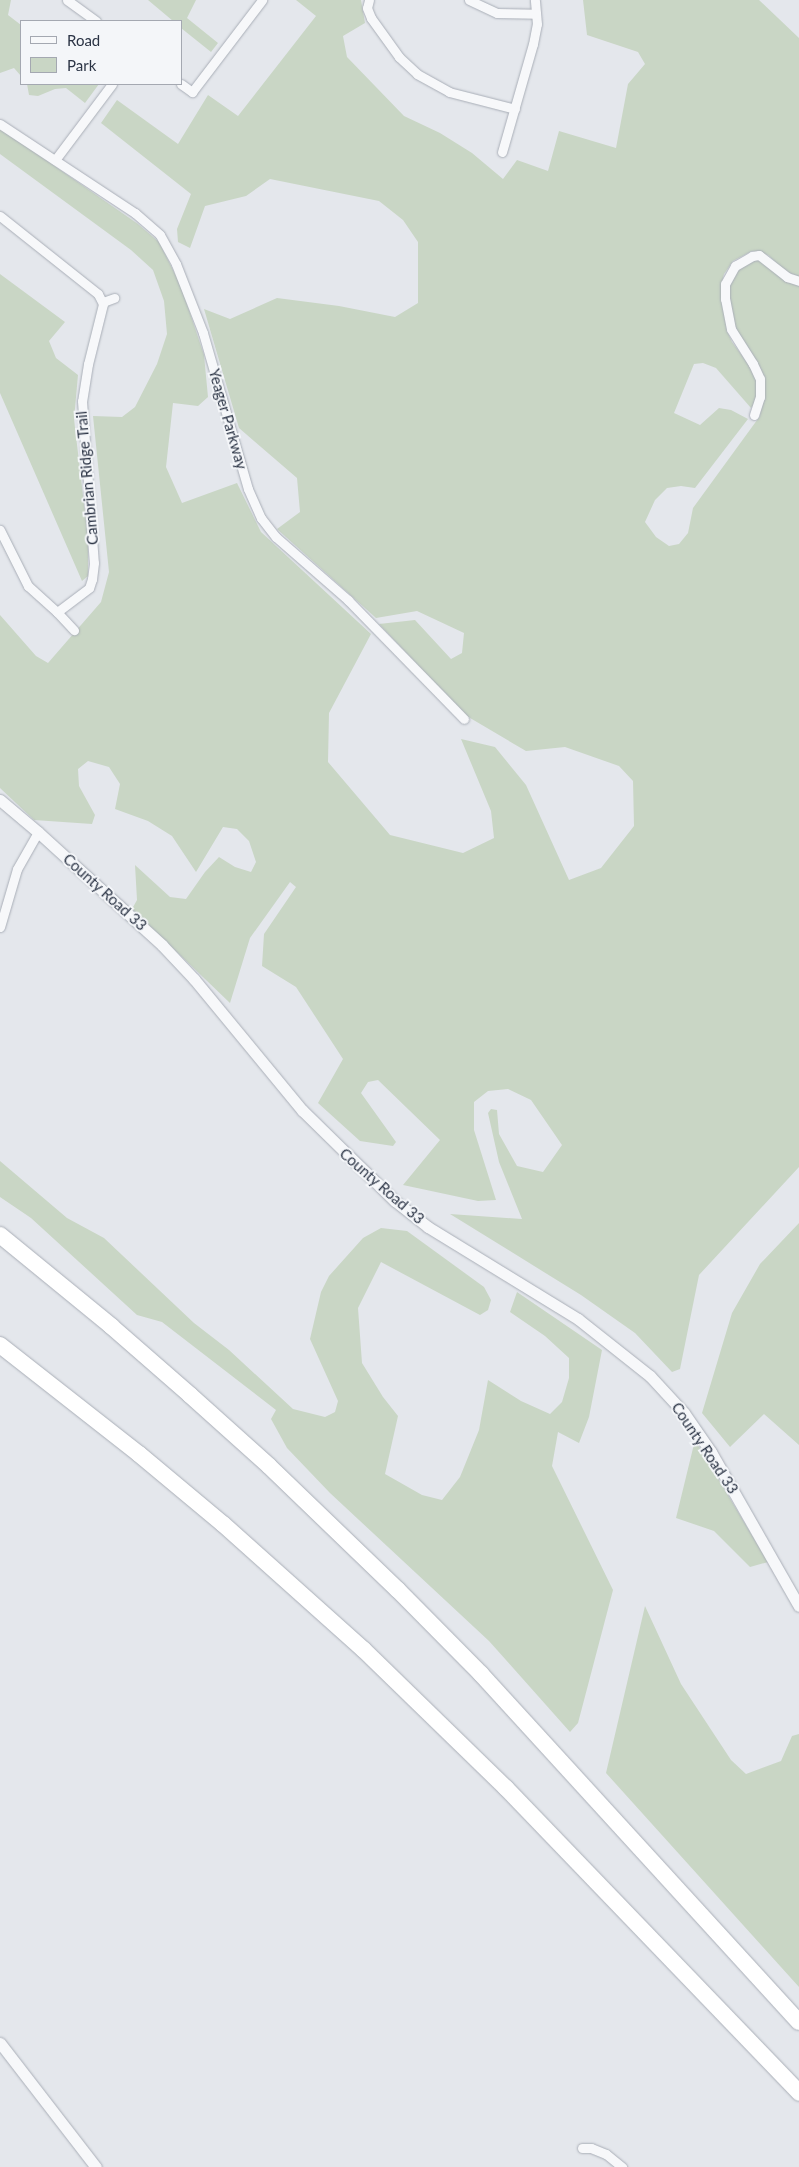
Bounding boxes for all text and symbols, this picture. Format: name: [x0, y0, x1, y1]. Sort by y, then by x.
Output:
legend: [20, 20, 182, 85]
text: Road: [67, 31, 100, 49]
text: Park: [67, 56, 96, 74]
street label: Yeager Parkway: [205, 367, 251, 471]
street label: Cambrian Ridge Trail: [72, 410, 102, 546]
street label: County Road 33: [59, 850, 151, 934]
street label: County Road 33: [336, 1144, 428, 1228]
street label: County Road 33: [668, 1399, 742, 1497]

